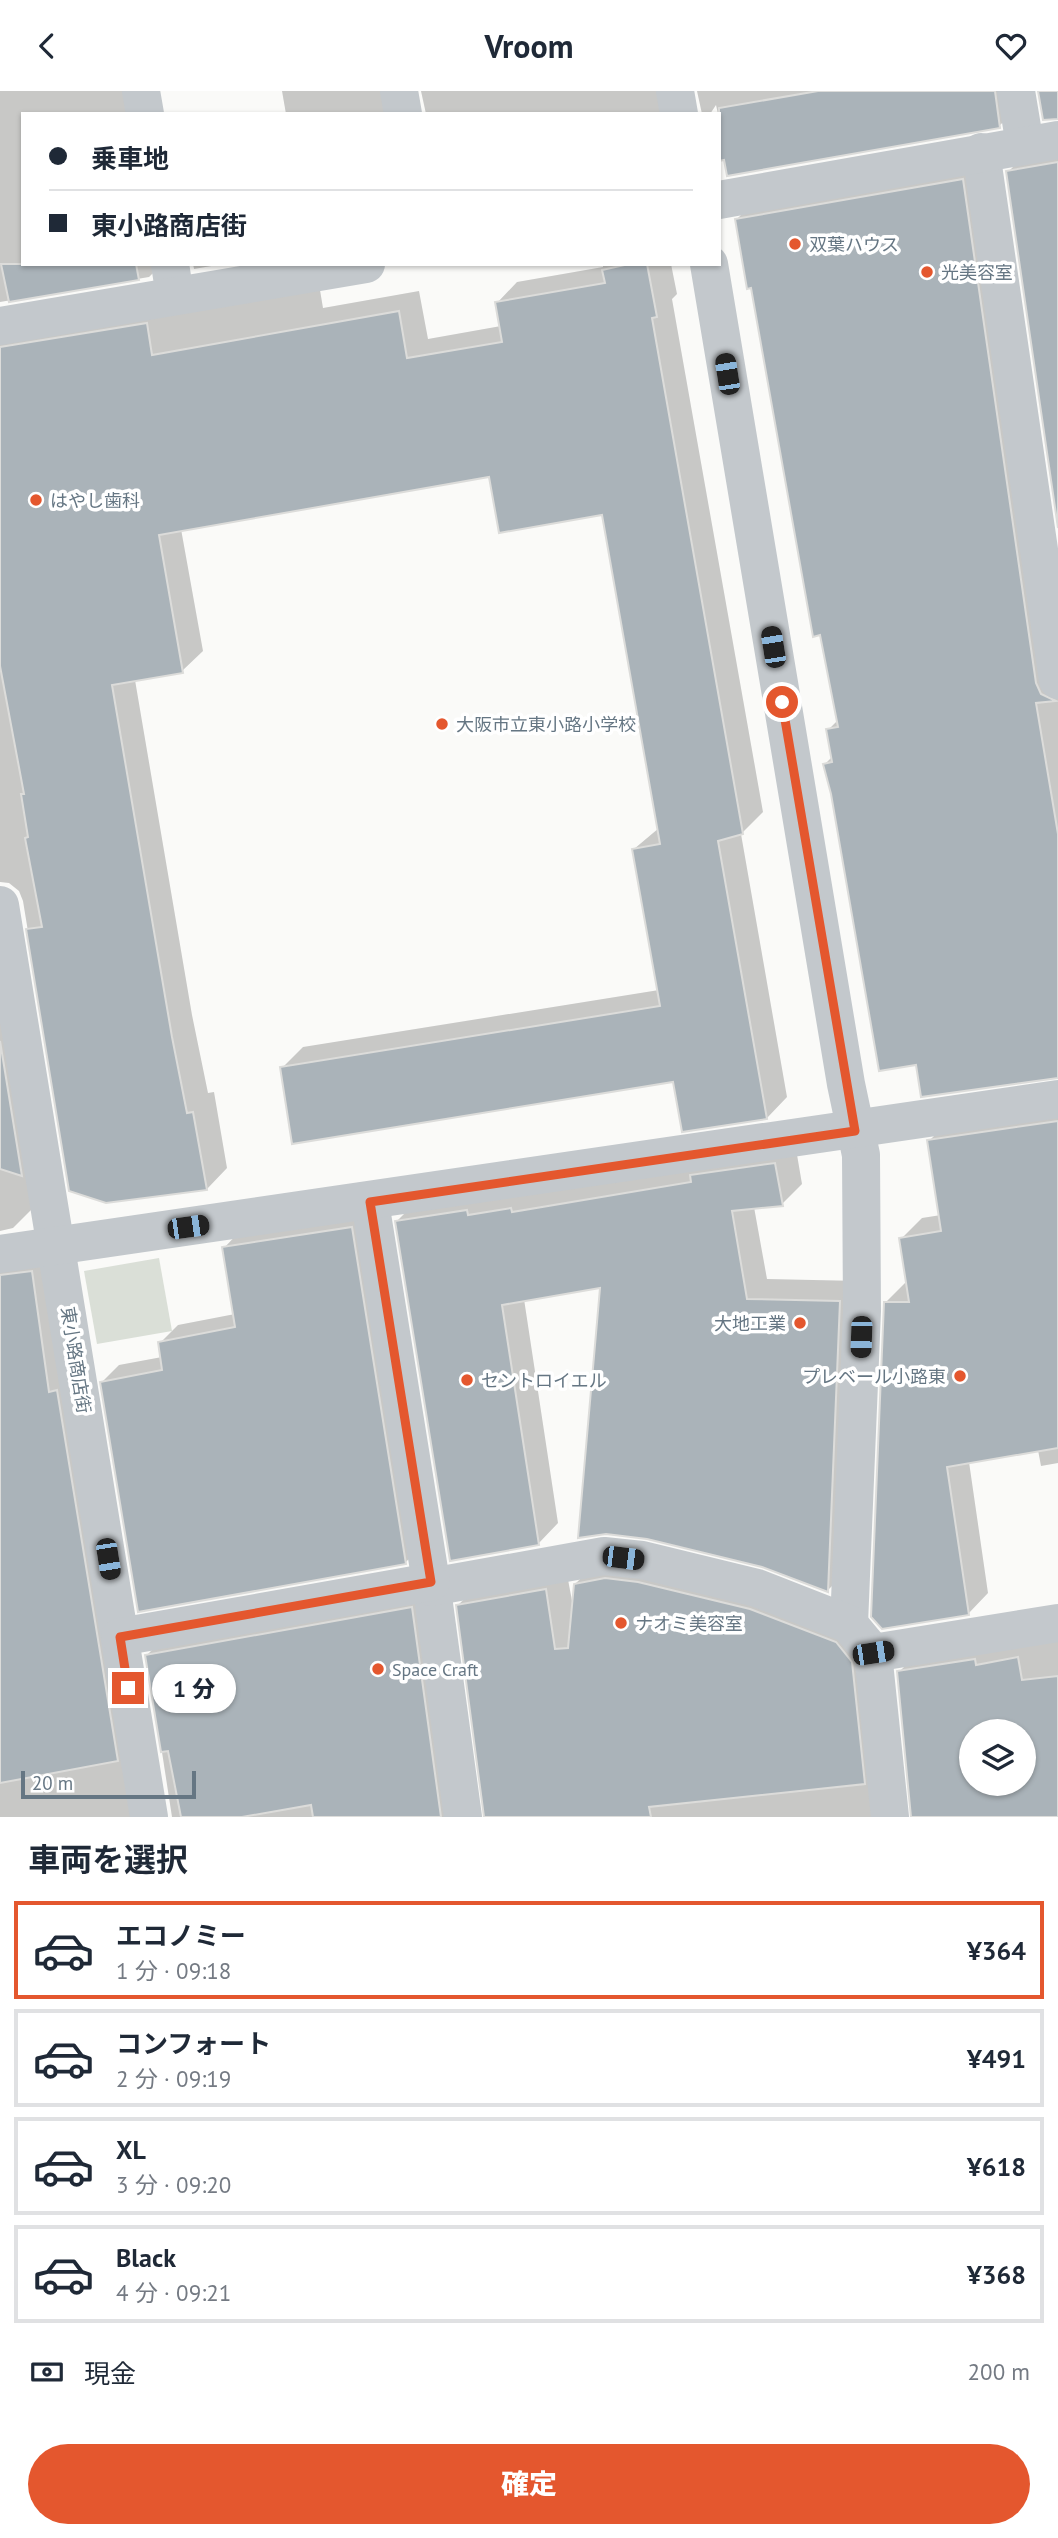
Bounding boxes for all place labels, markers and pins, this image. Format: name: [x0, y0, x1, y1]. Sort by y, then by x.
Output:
place label: 双葉ハウス: [809, 233, 899, 256]
marker: 双葉ハウス: [787, 236, 803, 252]
place label: 光美容室: [941, 261, 1013, 284]
marker: 光美容室: [919, 264, 935, 280]
place label: はやし歯科: [50, 489, 140, 512]
marker: はやし歯科: [28, 492, 44, 508]
place label: 大阪市立東小路小学校: [456, 713, 636, 736]
marker: 大阪市立東小路小学校: [434, 716, 450, 732]
place label: 大地工業: [714, 1312, 786, 1335]
marker: 大地工業: [792, 1315, 808, 1331]
place label: プレベール小路東: [802, 1365, 946, 1388]
marker: プレベール小路東: [952, 1368, 968, 1384]
place label: セントロイエル: [481, 1369, 607, 1392]
marker: セントロイエル: [459, 1372, 475, 1388]
place label: ナオミ美容室: [635, 1612, 743, 1635]
marker: ナオミ美容室: [613, 1615, 629, 1631]
place label: Space Craft: [392, 1658, 478, 1681]
marker: Space Craft: [370, 1661, 386, 1677]

